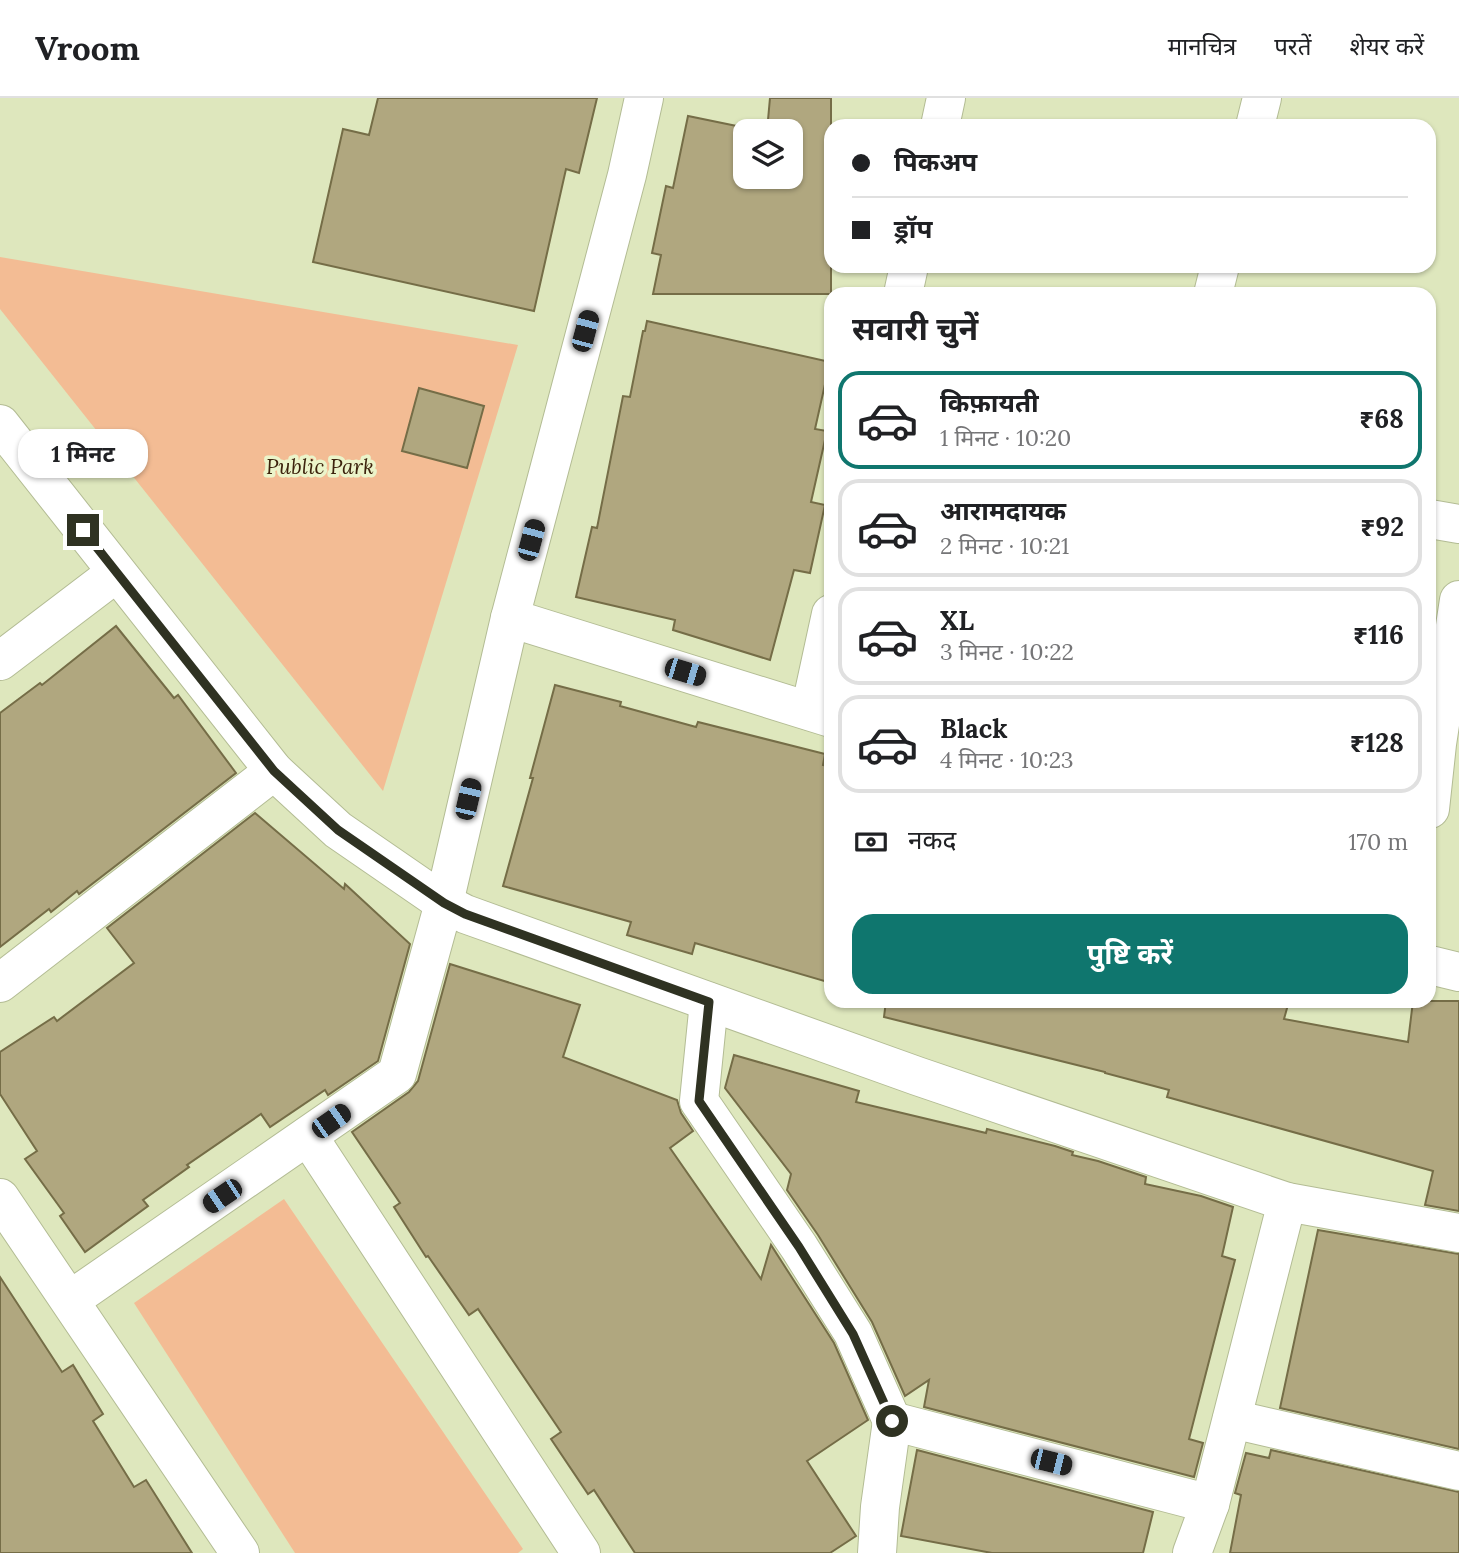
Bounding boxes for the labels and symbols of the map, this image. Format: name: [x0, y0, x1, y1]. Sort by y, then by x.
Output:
car: [570, 308, 601, 354]
callout: 1 मिनट: [18, 428, 148, 478]
park label: Public Park: [266, 453, 374, 480]
route end: [67, 514, 99, 546]
car: [516, 517, 547, 563]
car: [662, 656, 709, 688]
car: [454, 776, 483, 822]
car: [308, 1100, 355, 1142]
car: [199, 1176, 246, 1216]
route start: [876, 1405, 908, 1437]
car: [1029, 1447, 1074, 1477]

